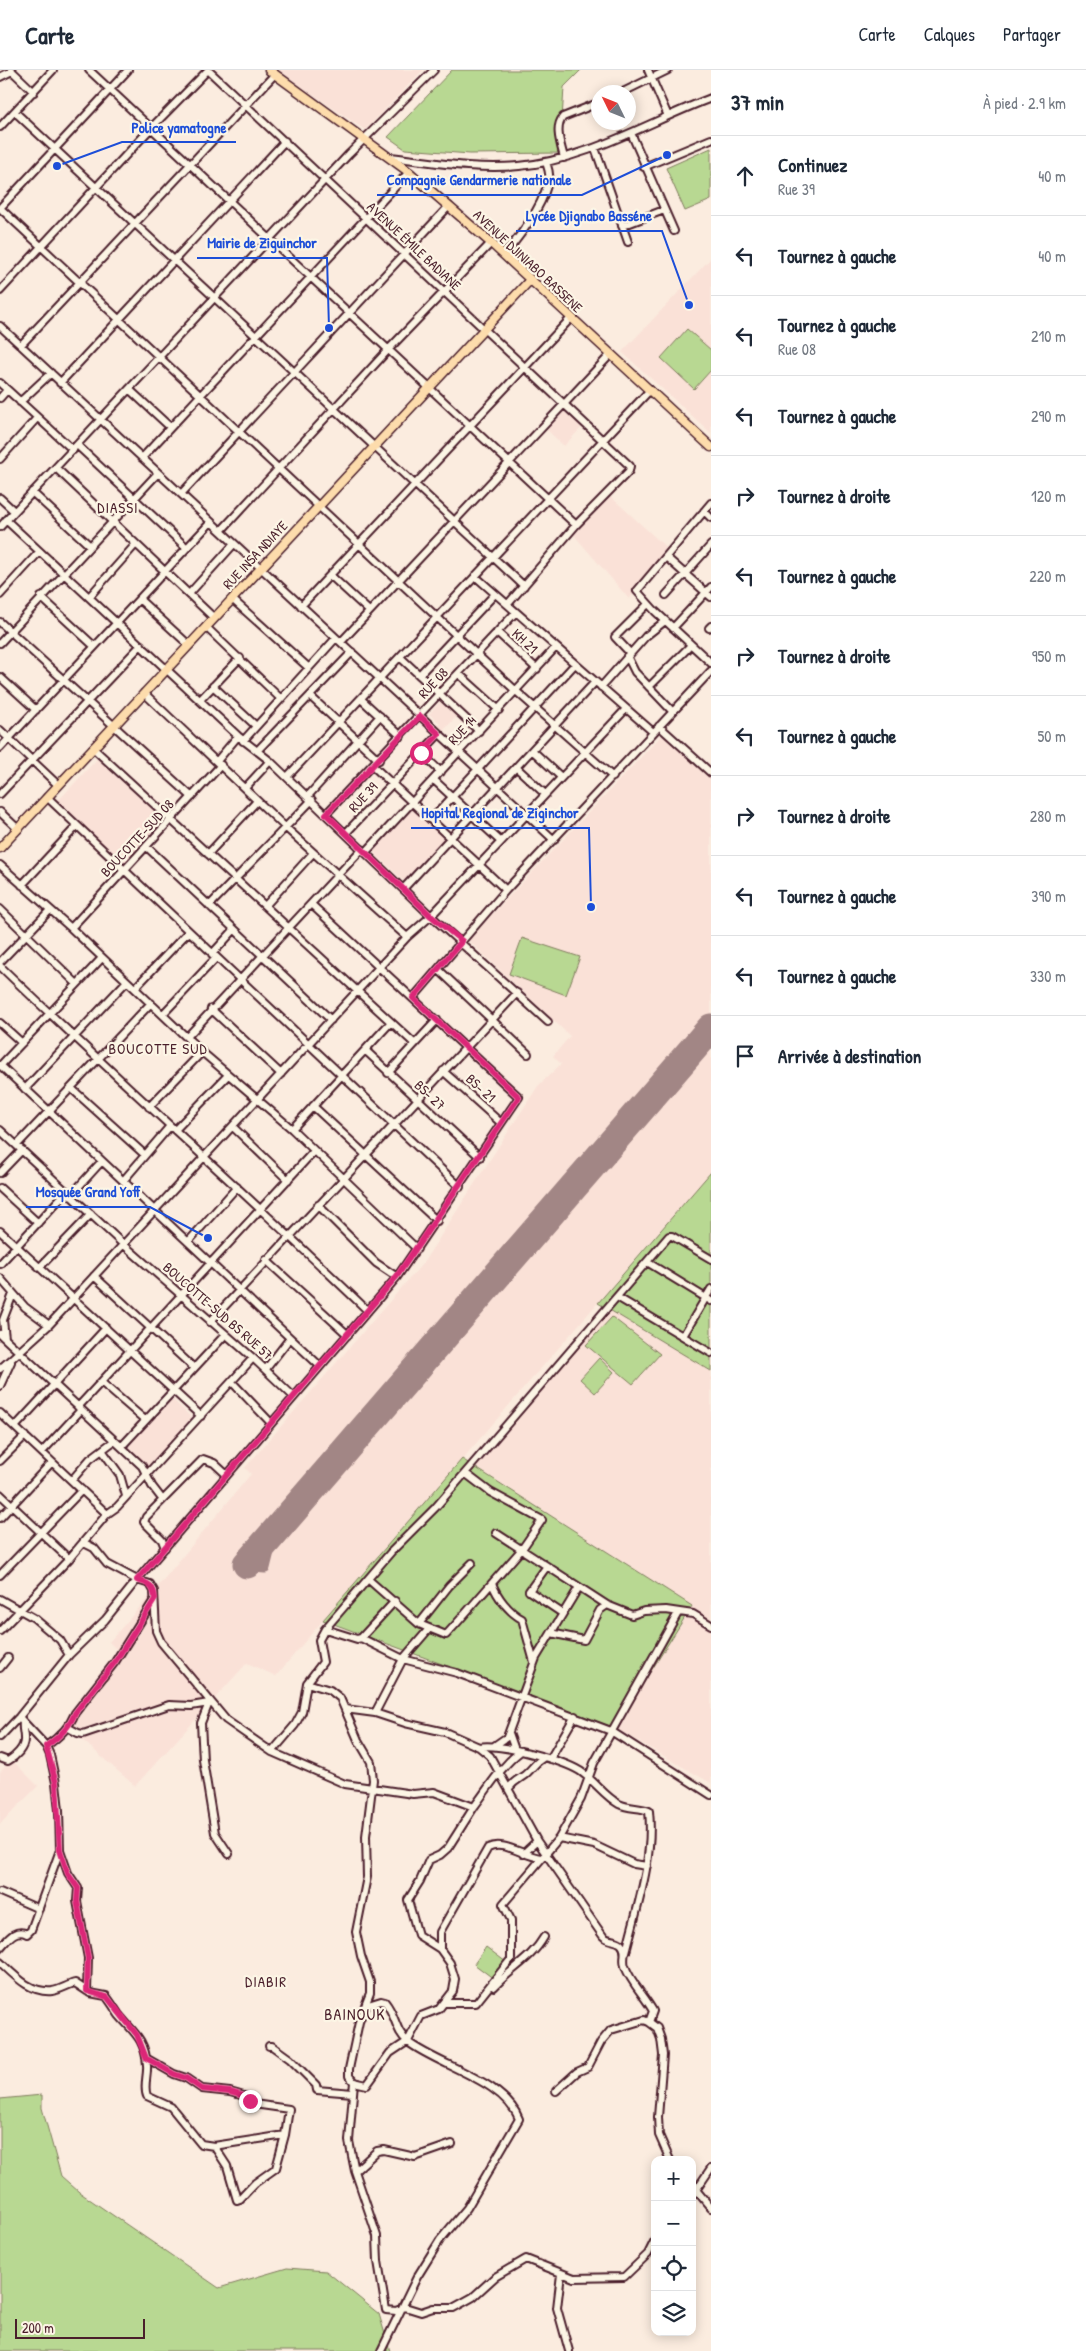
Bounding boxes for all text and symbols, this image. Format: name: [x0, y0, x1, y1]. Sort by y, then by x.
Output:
text: Carte: [25, 19, 75, 51]
text: Carte: [858, 22, 896, 47]
text: Calques: [924, 22, 975, 47]
text: Partager: [1003, 22, 1061, 47]
north arrow: [591, 85, 636, 130]
text: 37 min: [731, 88, 784, 117]
text: À pied · 2.9 km: [983, 92, 1066, 114]
callout: Police yamatogne: [122, 112, 236, 142]
text: Police yamatogne: [132, 117, 226, 139]
text: Continuez: [778, 152, 847, 178]
icon: ahead: [731, 162, 759, 190]
callout: Compagnie Gendarmerie nationale: [377, 165, 582, 195]
text: 40 m: [1038, 165, 1066, 187]
text: Compagnie Gendarmerie nationale: [386, 169, 572, 191]
text: Rue 39: [778, 178, 815, 200]
street label: AVENUE ÉMILE BADIANE: [363, 197, 466, 294]
callout: Lycée Djignabo Basséne: [516, 201, 662, 231]
street label: AVENUE DJINIABO BASSENE: [470, 205, 587, 316]
text: Lycée Djignabo Basséne: [526, 205, 652, 227]
callout: Mairie de Ziguinchor: [197, 228, 327, 258]
text: Mairie de Ziguinchor: [207, 232, 317, 254]
icon: left: [731, 242, 759, 270]
text: Tournez à gauche: [778, 243, 896, 269]
text: 40 m: [1038, 245, 1066, 267]
text: Tournez à gauche: [778, 312, 896, 338]
icon: left: [731, 322, 759, 350]
text: 210 m: [1031, 325, 1066, 347]
text: Rue 08: [778, 338, 816, 360]
icon: left: [731, 402, 759, 430]
text: Tournez à gauche: [778, 403, 896, 429]
text: 290 m: [1031, 405, 1066, 427]
icon: right: [731, 482, 759, 510]
text: Tournez à droite: [778, 483, 891, 509]
text: 120 m: [1031, 485, 1066, 507]
district label: DIASSI: [97, 497, 139, 518]
street label: RUE INSA NDIAYE: [218, 516, 291, 593]
icon: left: [731, 562, 759, 590]
text: Tournez à gauche: [778, 563, 896, 589]
text: 220 m: [1029, 565, 1066, 587]
street label: KH 21: [508, 624, 542, 657]
icon: right: [731, 642, 759, 670]
text: Tournez à droite: [778, 643, 891, 669]
text: 950 m: [1032, 645, 1066, 667]
street label: RUE 08: [413, 663, 452, 702]
street label: RUE 14: [443, 711, 480, 748]
icon: left: [731, 722, 759, 750]
text: Tournez à gauche: [778, 723, 896, 749]
text: 50 m: [1038, 725, 1066, 747]
route start: [410, 742, 433, 765]
street label: RUE 39: [344, 777, 381, 816]
street label: BOUCOTTE-SUD 08: [96, 795, 177, 880]
callout: Hopital Regional de Ziginchor: [411, 798, 589, 828]
text: Hopital Regional de Ziginchor: [421, 802, 579, 824]
icon: right: [731, 802, 759, 830]
text: Tournez à droite: [778, 803, 891, 829]
text: 280 m: [1030, 805, 1066, 827]
icon: left: [731, 882, 759, 910]
text: Tournez à gauche: [778, 883, 896, 909]
text: 390 m: [1031, 885, 1066, 907]
icon: left: [731, 962, 759, 990]
text: Tournez à gauche: [778, 963, 896, 989]
text: 330 m: [1030, 965, 1066, 987]
district label: BOUCOTTE SUD: [108, 1038, 208, 1059]
icon: arrive: [731, 1042, 759, 1070]
text: Arrivée à destination: [778, 1043, 921, 1069]
street label: BS- 21: [462, 1069, 500, 1106]
street label: BS- 27: [411, 1075, 450, 1114]
callout: Mosquée Grand Yoff: [26, 1177, 150, 1207]
text: Mosquée Grand Yoff: [36, 1181, 141, 1203]
street label: BOUCOTTE-SUD BS RUE 57: [159, 1258, 277, 1364]
district label: DIABIR: [245, 1971, 287, 1992]
district label: BAINOUK: [324, 2003, 386, 2025]
route end: [239, 2090, 262, 2113]
map controls: [651, 2156, 696, 2336]
button: +: [651, 2156, 696, 2201]
button: −: [651, 2201, 696, 2246]
button: locate: [651, 2246, 696, 2291]
button: layers: [651, 2291, 696, 2336]
scale bar: [15, 2316, 145, 2339]
text: 200 m: [22, 2318, 54, 2337]

